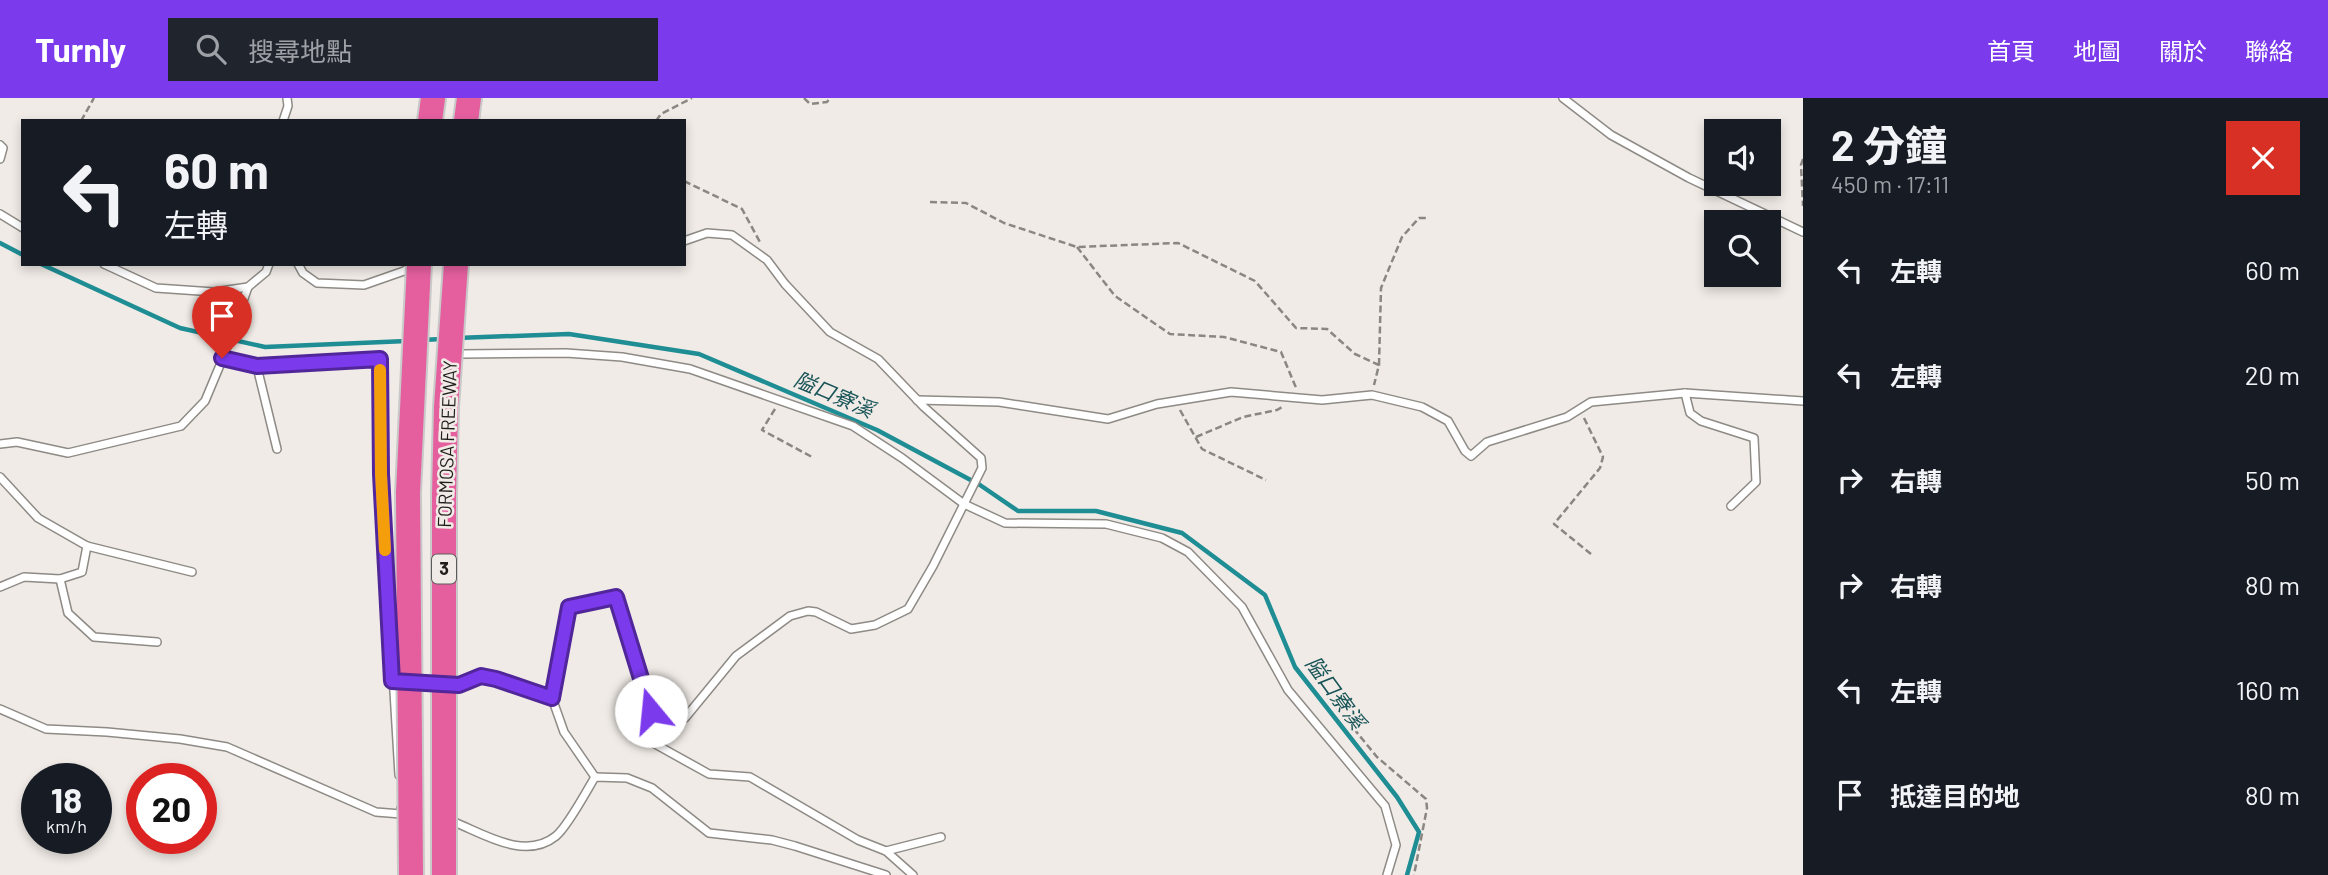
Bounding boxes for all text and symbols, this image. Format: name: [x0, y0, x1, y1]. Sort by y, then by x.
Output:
search box: [168, 18, 658, 81]
text: Turnly: [35, 29, 126, 69]
icon: search: [192, 30, 230, 68]
text: 搜尋地點: [248, 35, 352, 66]
text: 首頁: [1987, 36, 2035, 65]
text: 地圖: [2073, 36, 2121, 65]
text: 關於: [2159, 36, 2207, 65]
text: 聯絡: [2245, 36, 2293, 65]
map controls: [1704, 119, 1781, 287]
button: sound: [1704, 119, 1781, 196]
text: 2 分鐘: [1831, 119, 1947, 169]
button: close: [2226, 121, 2300, 195]
text: 60 m: [164, 140, 269, 199]
icon: left: [49, 147, 140, 238]
text: 450 m · 17:11: [1831, 170, 1949, 198]
text: 左轉: [164, 205, 228, 243]
button: search: [1704, 210, 1781, 287]
icon: left: [1831, 251, 1869, 289]
text: 60 m: [2245, 254, 2300, 285]
text: 左轉: [1890, 255, 1942, 286]
pin: [192, 286, 252, 358]
icon: arrive: [203, 297, 241, 335]
icon: left: [1831, 356, 1869, 394]
text: 20 m: [2245, 359, 2300, 390]
street label: FORMOSA FREEWAY: [432, 360, 461, 528]
text: 左轉: [1890, 360, 1942, 391]
water label: 隘口寮溪: [791, 366, 881, 423]
icon: right: [1831, 461, 1869, 499]
text: 50 m: [2245, 464, 2300, 495]
text: 右轉: [1890, 465, 1942, 496]
road number: 3: [432, 555, 456, 584]
icon: right: [1831, 566, 1869, 604]
text: 80 m: [2245, 569, 2300, 600]
text: 右轉: [1890, 570, 1942, 601]
water label: 隘口寮溪: [1301, 651, 1373, 736]
icon: left: [1831, 671, 1869, 709]
position arrow: [614, 674, 688, 748]
text: 160 m: [2236, 674, 2300, 705]
text: 左轉: [1890, 675, 1942, 706]
speed limit sign: 20: [126, 763, 217, 854]
icon: arrive: [1831, 776, 1869, 814]
text: 18: [51, 778, 82, 820]
text: 80 m: [2245, 779, 2300, 810]
text: 抵達目的地: [1890, 780, 2020, 811]
text: km/h: [46, 815, 87, 837]

